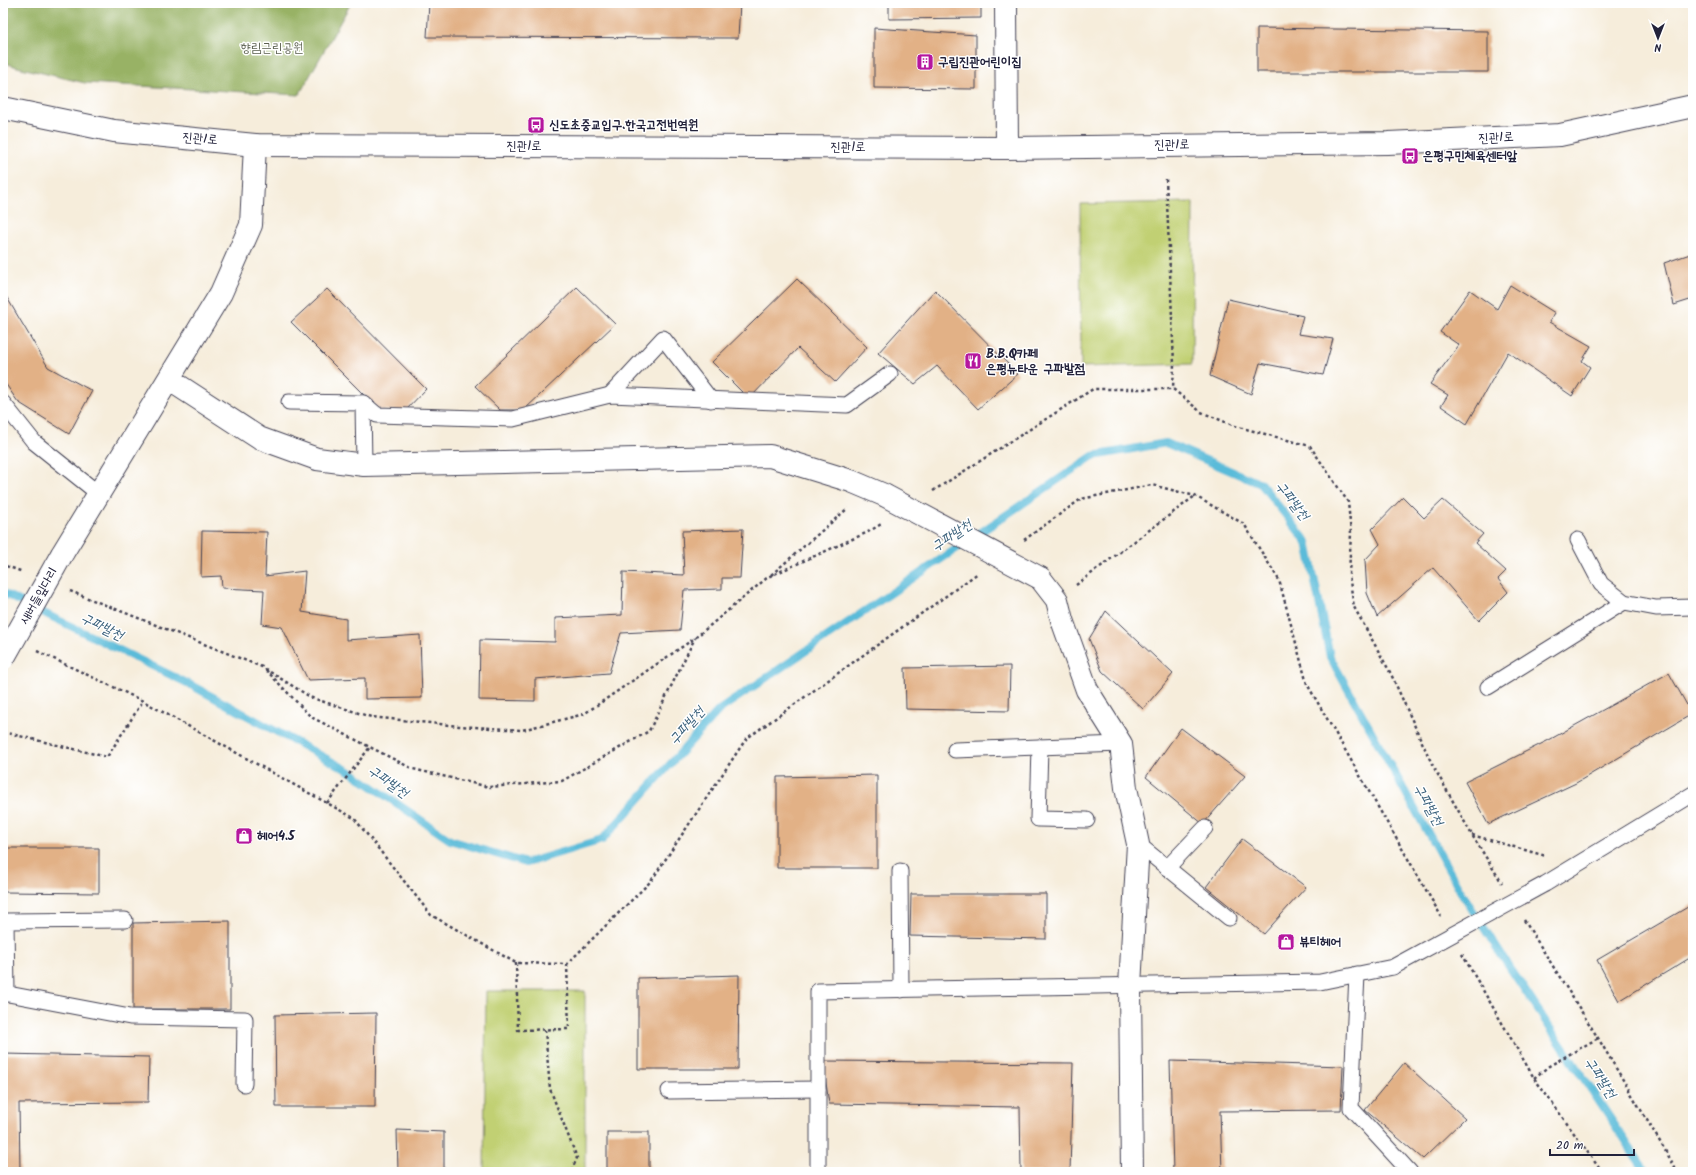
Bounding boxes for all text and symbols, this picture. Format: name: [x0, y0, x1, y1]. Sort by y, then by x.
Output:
north arrow: [1638, 18, 1678, 58]
park label: 향림근린공원: [241, 38, 303, 59]
text: N: [1654, 38, 1661, 56]
building icon: 구립진관어린이집: [915, 52, 935, 72]
place label: 구립진관어린이집: [938, 52, 1022, 73]
bus stop icon: 신도초중교입구.한국고전번역원: [526, 115, 546, 135]
place label: 신도초중교입구.한국고전번역원: [549, 115, 699, 136]
street label: 진관1로: [181, 127, 219, 151]
street label: 진관1로: [1478, 127, 1514, 149]
street label: 진관1로: [1154, 134, 1190, 156]
street label: 진관1로: [506, 136, 542, 157]
street label: 진관1로: [830, 137, 866, 158]
bus stop icon: 은평구민체육센터앞: [1400, 146, 1420, 166]
place label: 은평구민체육센터앞: [1423, 146, 1518, 167]
place label: B.B.Q카페 은평뉴타운 구파발점: [986, 344, 1086, 380]
restaurant icon: B.B.Q카페 은평뉴타운 구파발점: [963, 351, 983, 371]
water label: 구파발천: [1269, 476, 1316, 527]
water label: 구파발천: [927, 513, 978, 558]
street label: 새버들잎다리: [14, 564, 64, 628]
water label: 구파발천: [77, 607, 129, 648]
water label: 구파발천: [664, 701, 711, 750]
water label: 구파발천: [363, 760, 414, 805]
water label: 구파발천: [1407, 780, 1449, 832]
shop icon: 헤어4.5: [234, 826, 254, 846]
place label: 헤어4.5: [257, 826, 296, 847]
shop icon: 뷰티헤어: [1276, 932, 1296, 952]
place label: 뷰티헤어: [1299, 932, 1341, 953]
water label: 구파발천: [1579, 1053, 1622, 1104]
scale bar: [1550, 1131, 1634, 1157]
text: 20 m: [1556, 1136, 1584, 1155]

